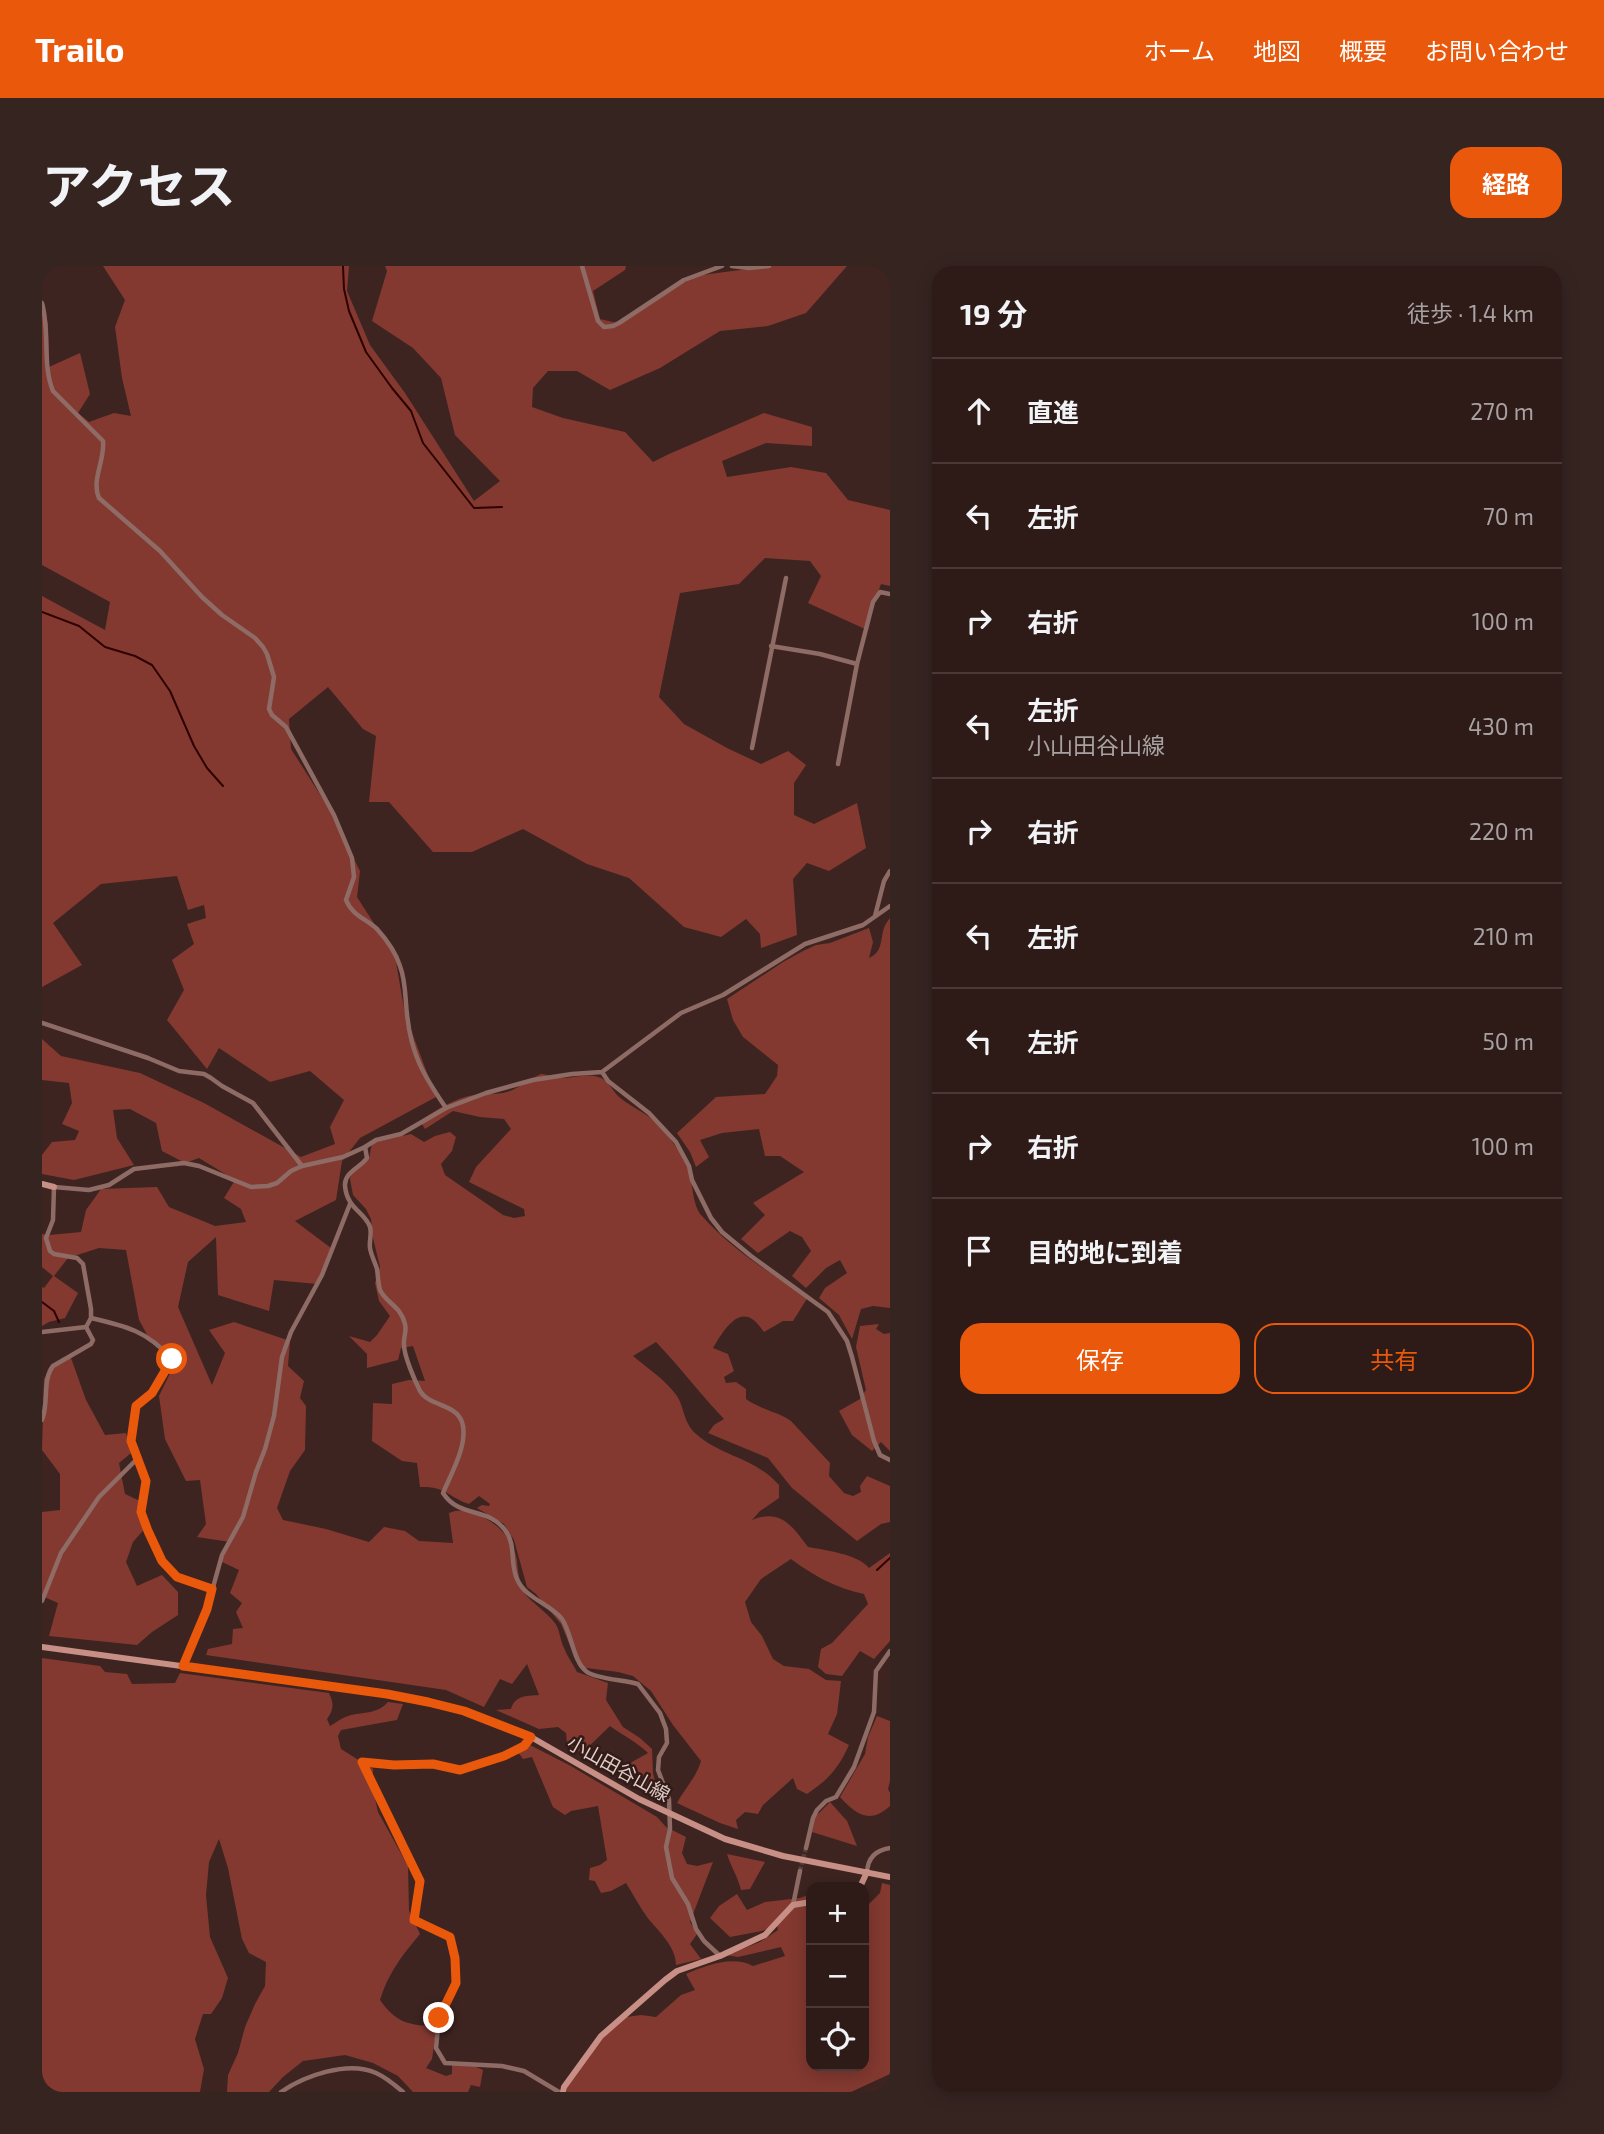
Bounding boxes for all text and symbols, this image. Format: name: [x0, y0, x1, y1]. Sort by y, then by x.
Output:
text: Trailo: [35, 29, 125, 69]
text: ホーム: [1144, 36, 1215, 65]
text: 地図: [1253, 36, 1301, 65]
text: 概要: [1339, 36, 1387, 65]
text: お問い合わせ: [1425, 36, 1569, 65]
button: 経路: [1450, 147, 1562, 218]
text: アクセス: [42, 155, 236, 214]
text: 19 分: [960, 295, 1027, 331]
text: 徒歩 · 1.4 km: [1407, 299, 1534, 327]
icon: ahead: [960, 392, 998, 430]
text: 直進: [1027, 396, 1079, 427]
text: 270 m: [1470, 397, 1534, 425]
icon: left: [960, 497, 998, 535]
text: 左折: [1027, 501, 1079, 532]
text: 70 m: [1483, 502, 1534, 530]
icon: right: [960, 602, 998, 640]
text: 右折: [1027, 606, 1079, 637]
text: 100 m: [1472, 607, 1534, 635]
text: 左折: [1027, 694, 1079, 725]
icon: left: [960, 707, 998, 745]
text: 430 m: [1468, 712, 1534, 740]
text: 小山田谷山線: [1027, 731, 1165, 759]
icon: right: [960, 812, 998, 850]
text: 右折: [1027, 816, 1079, 847]
text: 220 m: [1469, 817, 1534, 845]
icon: left: [960, 917, 998, 955]
text: 左折: [1027, 921, 1079, 952]
text: 210 m: [1473, 922, 1534, 950]
icon: left: [960, 1022, 998, 1060]
text: 左折: [1027, 1026, 1079, 1057]
text: 50 m: [1483, 1027, 1534, 1055]
icon: right: [960, 1127, 998, 1165]
text: 右折: [1027, 1131, 1079, 1162]
text: 100 m: [1472, 1132, 1534, 1160]
icon: arrive: [960, 1232, 998, 1270]
text: 目的地に到着: [1027, 1236, 1183, 1267]
button: 保存: [960, 1323, 1240, 1394]
button: 共有: [1254, 1323, 1534, 1394]
route start: [156, 1343, 187, 1374]
street label: 小山田谷山線: [564, 1730, 674, 1806]
map controls: [806, 1882, 869, 2071]
button: +: [806, 1882, 869, 1945]
button: −: [806, 1945, 869, 2008]
route end: [423, 2002, 454, 2033]
button: locate: [806, 2008, 869, 2071]

